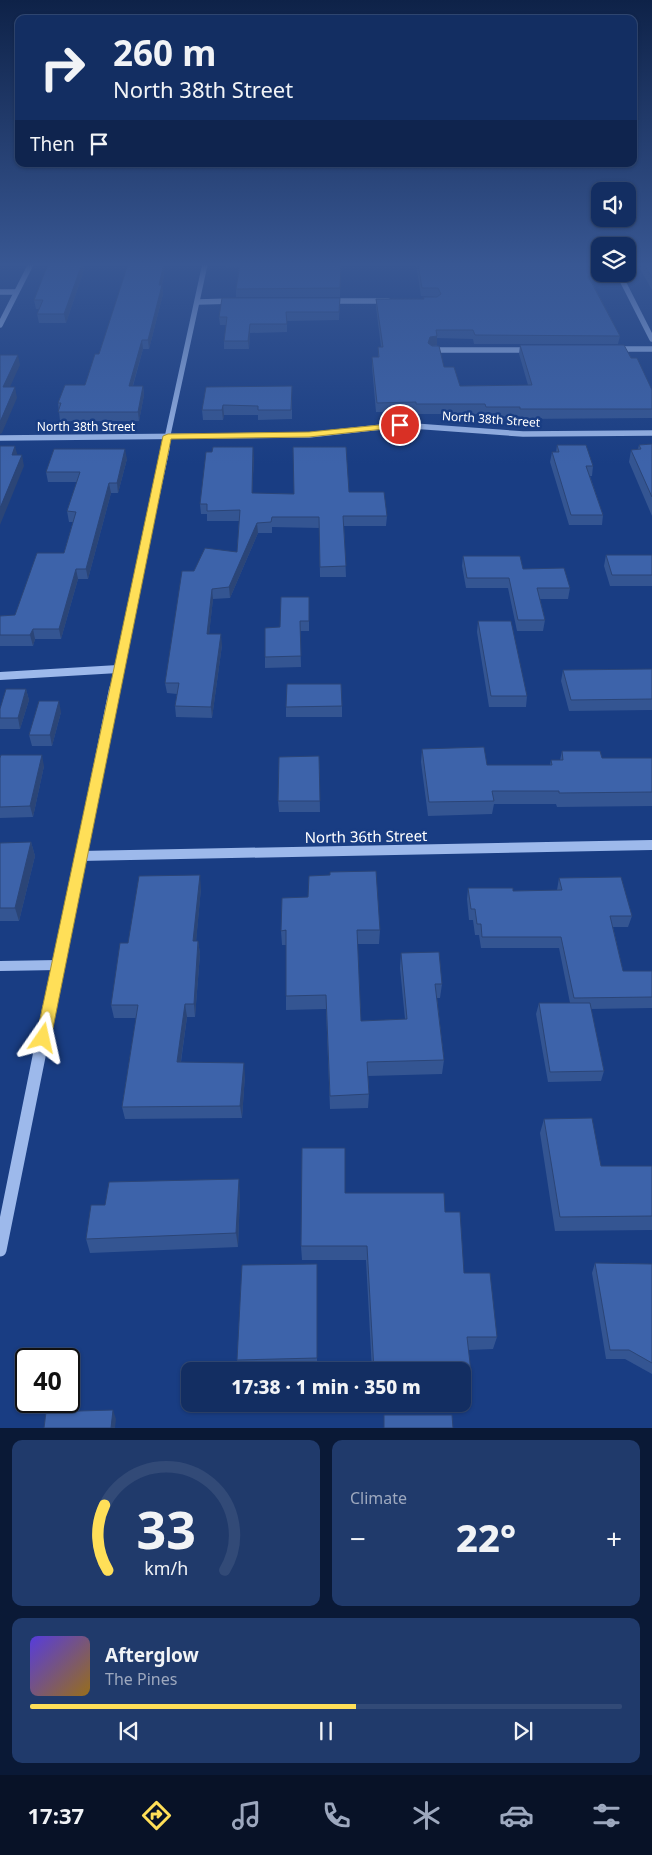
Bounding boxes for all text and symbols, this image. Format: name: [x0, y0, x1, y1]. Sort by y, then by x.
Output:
text: 260 m: [113, 29, 216, 76]
icon: right: [30, 35, 95, 100]
text: North 38th Street: [113, 74, 293, 104]
icon: arrive: [85, 130, 113, 158]
text: Then: [30, 131, 75, 157]
map controls: [591, 182, 636, 282]
button: sound: [591, 182, 636, 227]
button: layers: [591, 237, 636, 282]
pin: [379, 404, 421, 446]
street label: North 38th Street: [441, 407, 541, 431]
icon: arrive: [386, 411, 414, 439]
street label: North 38th Street: [37, 418, 136, 435]
street label: North 36th Street: [304, 825, 428, 847]
position arrow: [16, 1011, 68, 1063]
speed limit sign: 40: [15, 1348, 80, 1413]
text: 17:38 · 1 min · 350 m: [231, 1374, 421, 1400]
text: Climate: [350, 1487, 407, 1509]
text: 33: [136, 1493, 196, 1564]
text: 22°: [456, 1511, 516, 1563]
text: −: [350, 1519, 366, 1557]
text: +: [606, 1519, 622, 1557]
text: km/h: [144, 1556, 188, 1580]
text: Afterglow: [105, 1642, 199, 1668]
text: The Pines: [105, 1668, 177, 1690]
icon: previous: [115, 1717, 143, 1745]
icon: pause: [312, 1717, 340, 1745]
icon: next: [509, 1717, 537, 1745]
icon: directions: [139, 1798, 174, 1833]
icon: music: [229, 1798, 264, 1833]
icon: phone: [319, 1798, 354, 1833]
icon: climate: [409, 1798, 444, 1833]
icon: car: [499, 1798, 534, 1833]
icon: filters: [589, 1798, 624, 1833]
text: 17:37: [28, 1800, 84, 1830]

